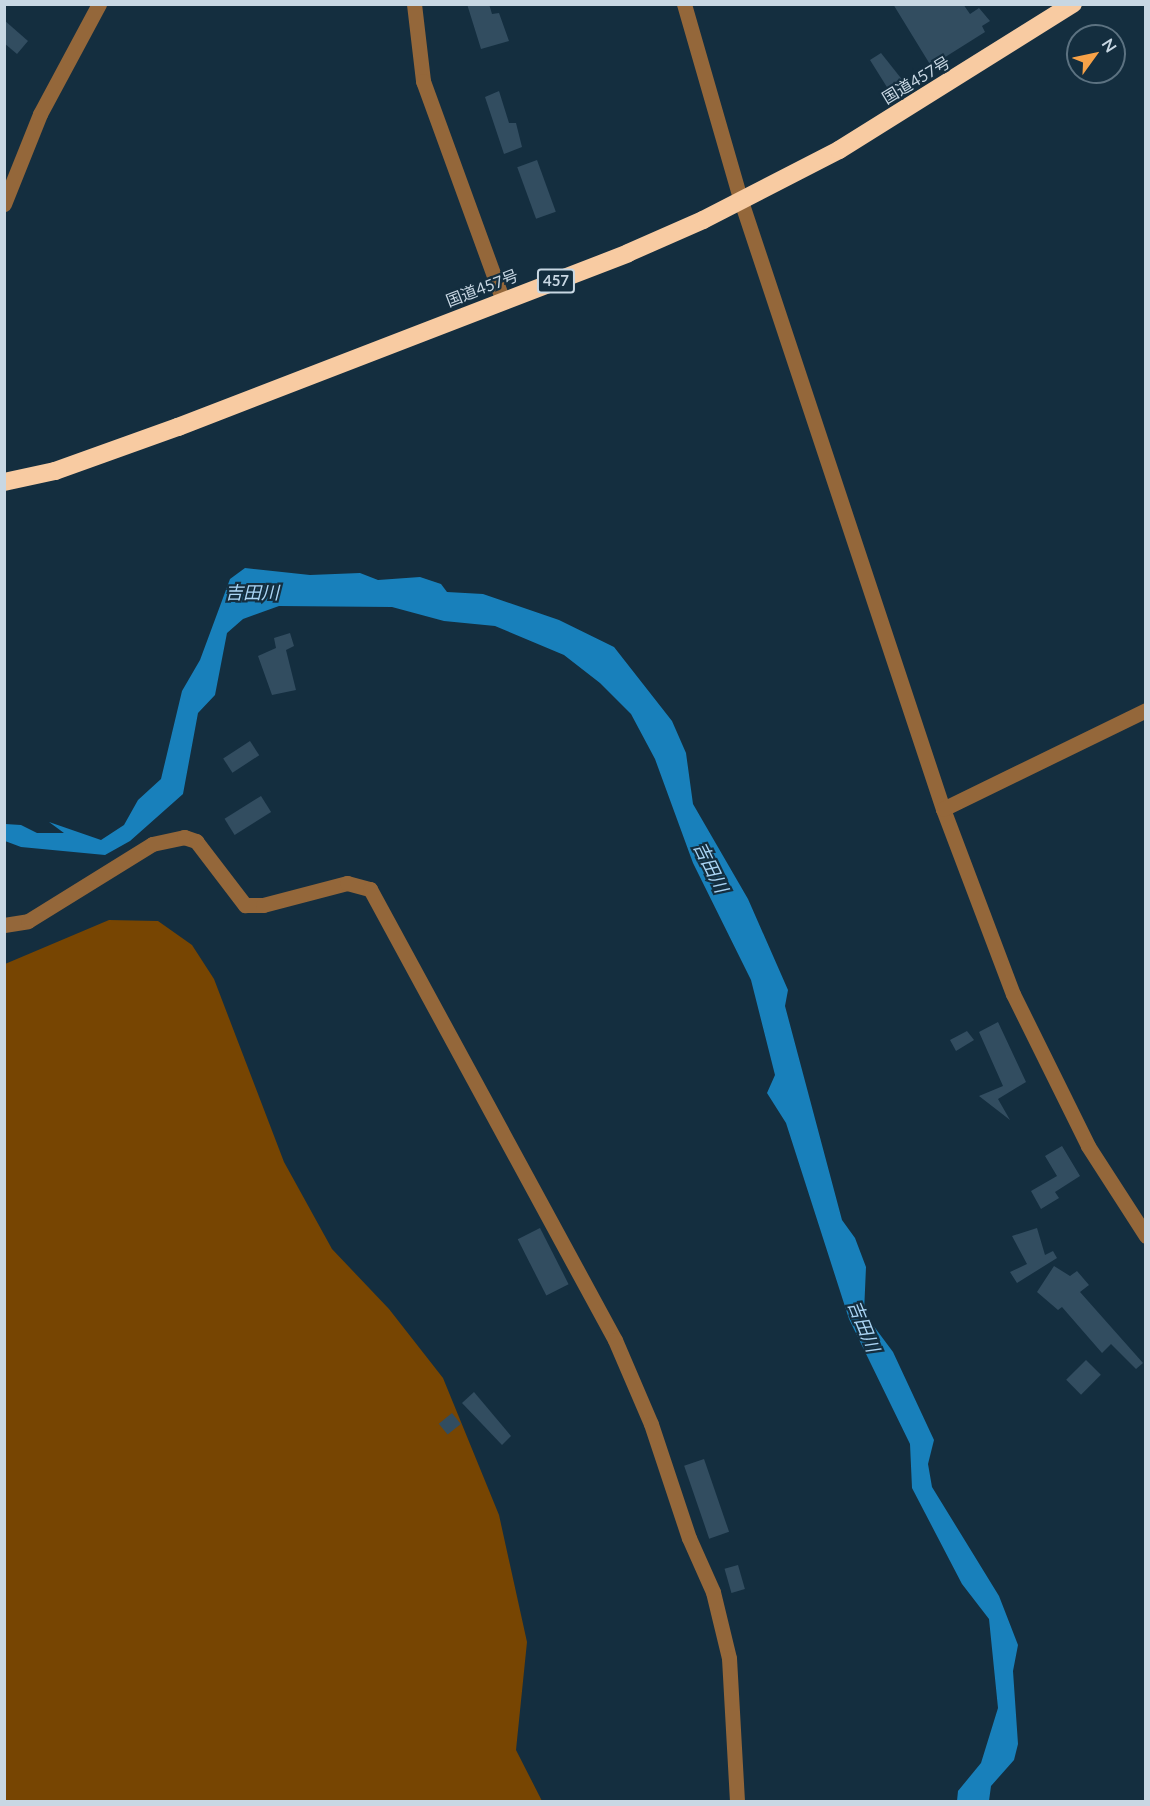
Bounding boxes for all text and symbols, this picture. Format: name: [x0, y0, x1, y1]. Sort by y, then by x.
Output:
north arrow: [1066, 24, 1126, 84]
text: N: [1099, 35, 1121, 55]
street label: 国道457号: [879, 52, 953, 108]
street label: 国道457号: [443, 265, 521, 311]
road number: 457: [536, 269, 576, 293]
water label: 吉田川: [225, 581, 279, 603]
water label: 吉田川: [689, 838, 733, 896]
water label: 吉田川: [844, 1297, 884, 1355]

